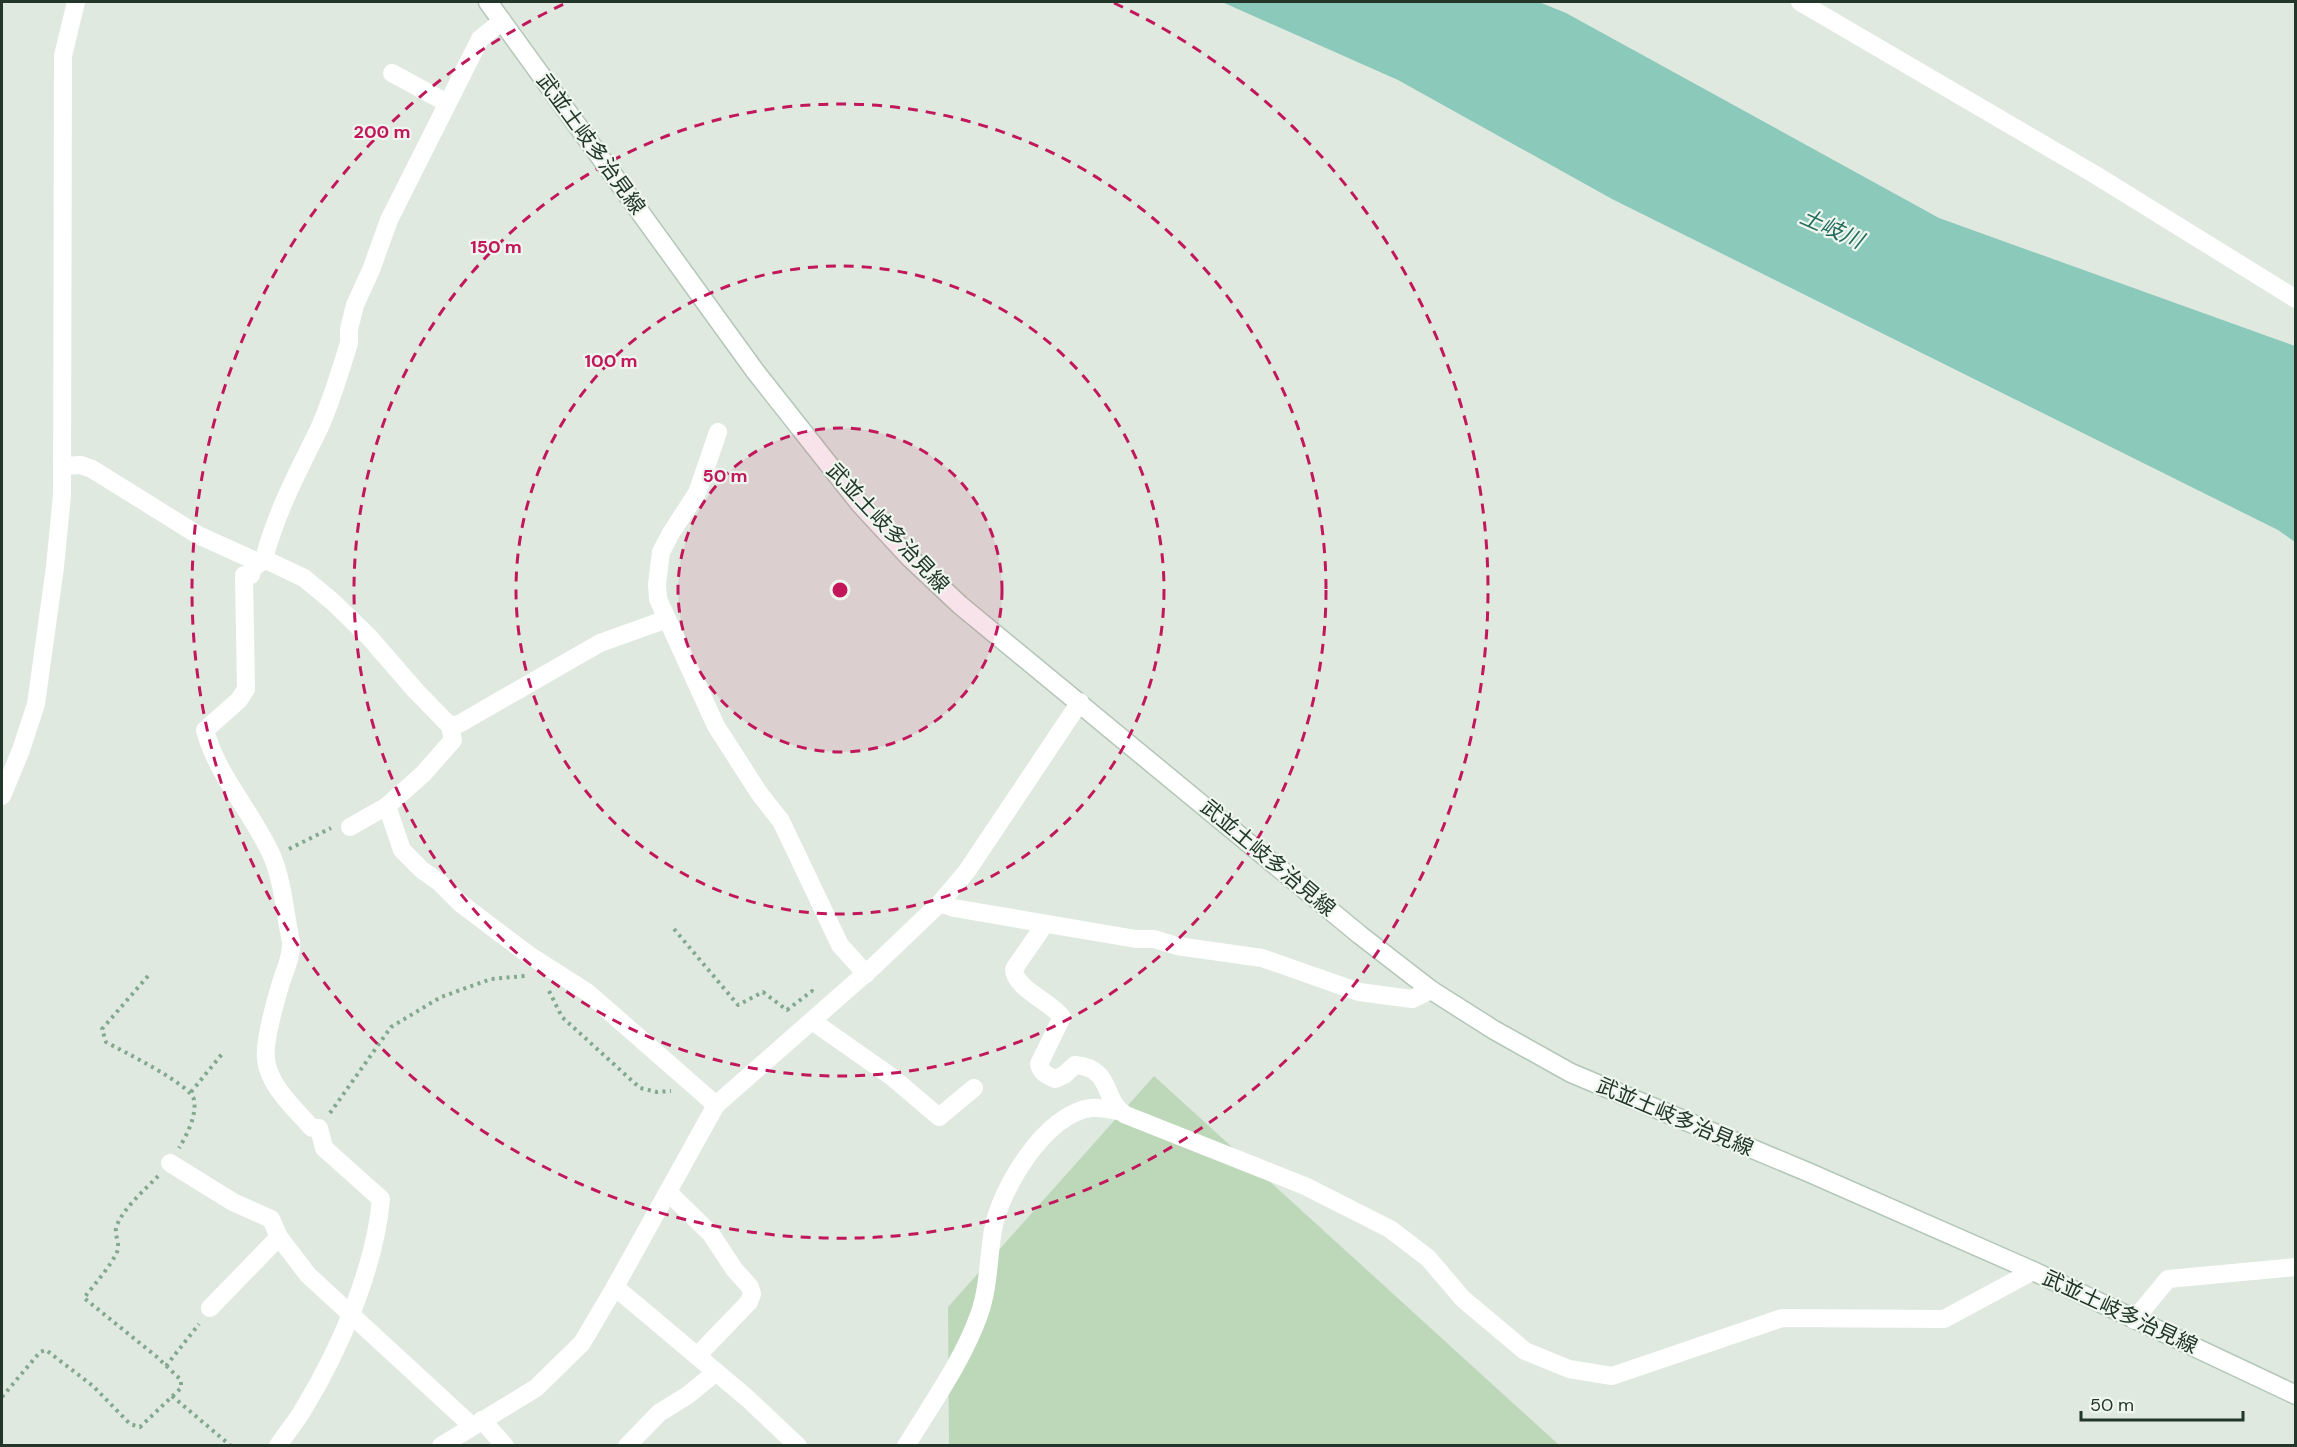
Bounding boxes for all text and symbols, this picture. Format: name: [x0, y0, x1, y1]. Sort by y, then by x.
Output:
street label: 武並土岐多治見線: [530, 68, 652, 220]
text: 200 m: [354, 120, 410, 144]
water label: 土岐川: [1796, 202, 1870, 256]
text: 150 m: [470, 235, 522, 259]
text: 100 m: [584, 349, 638, 373]
street label: 武並土岐多治見線: [820, 457, 956, 599]
text: 50 m: [702, 464, 748, 488]
centre of rings: [830, 580, 850, 600]
street label: 武並土岐多治見線: [1195, 793, 1341, 923]
street label: 武並土岐多治見線: [1592, 1071, 1758, 1163]
street label: 武並土岐多治見線: [2038, 1264, 2202, 1360]
scale bar: [2081, 1384, 2243, 1422]
text: 50 m: [2090, 1393, 2134, 1417]

